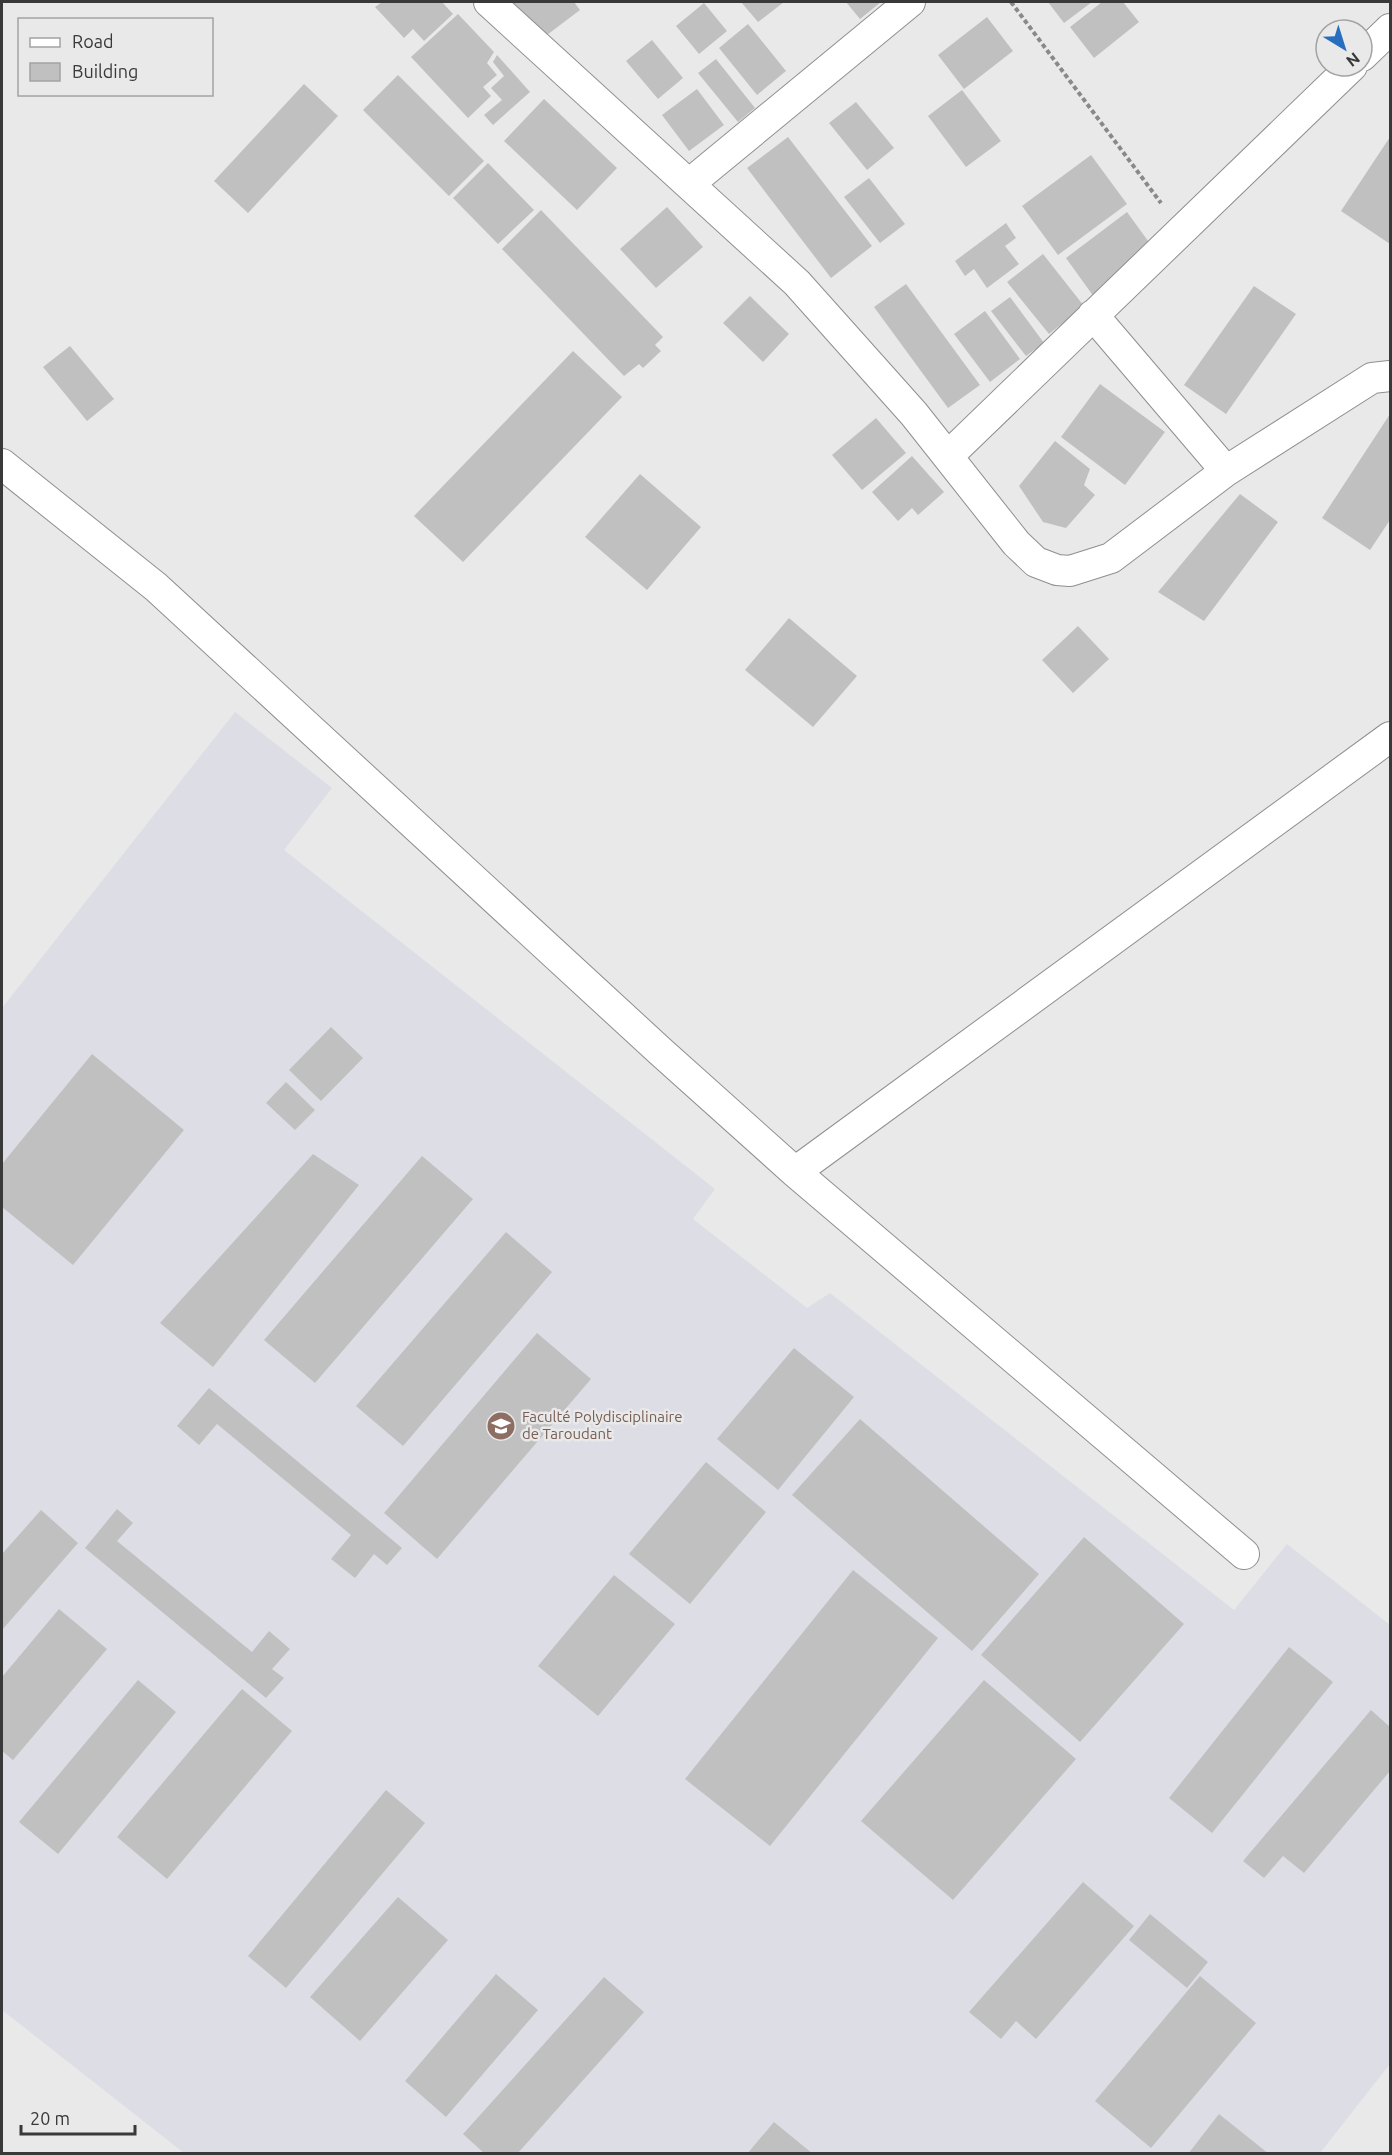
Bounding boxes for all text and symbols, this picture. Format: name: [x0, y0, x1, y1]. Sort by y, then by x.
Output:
legend: [18, 18, 213, 96]
north arrow: [1314, 18, 1374, 78]
text: Road: [72, 31, 114, 51]
text: N: [1343, 49, 1363, 71]
text: Building: [72, 61, 138, 81]
place label: Faculté Polydisciplinaire de Taroudant: [522, 1408, 683, 1442]
school or university icon: Faculté Polydisciplinaire de Taroudant: [485, 1410, 517, 1442]
scale bar: [21, 2098, 135, 2136]
text: 20 m: [30, 2108, 70, 2128]

